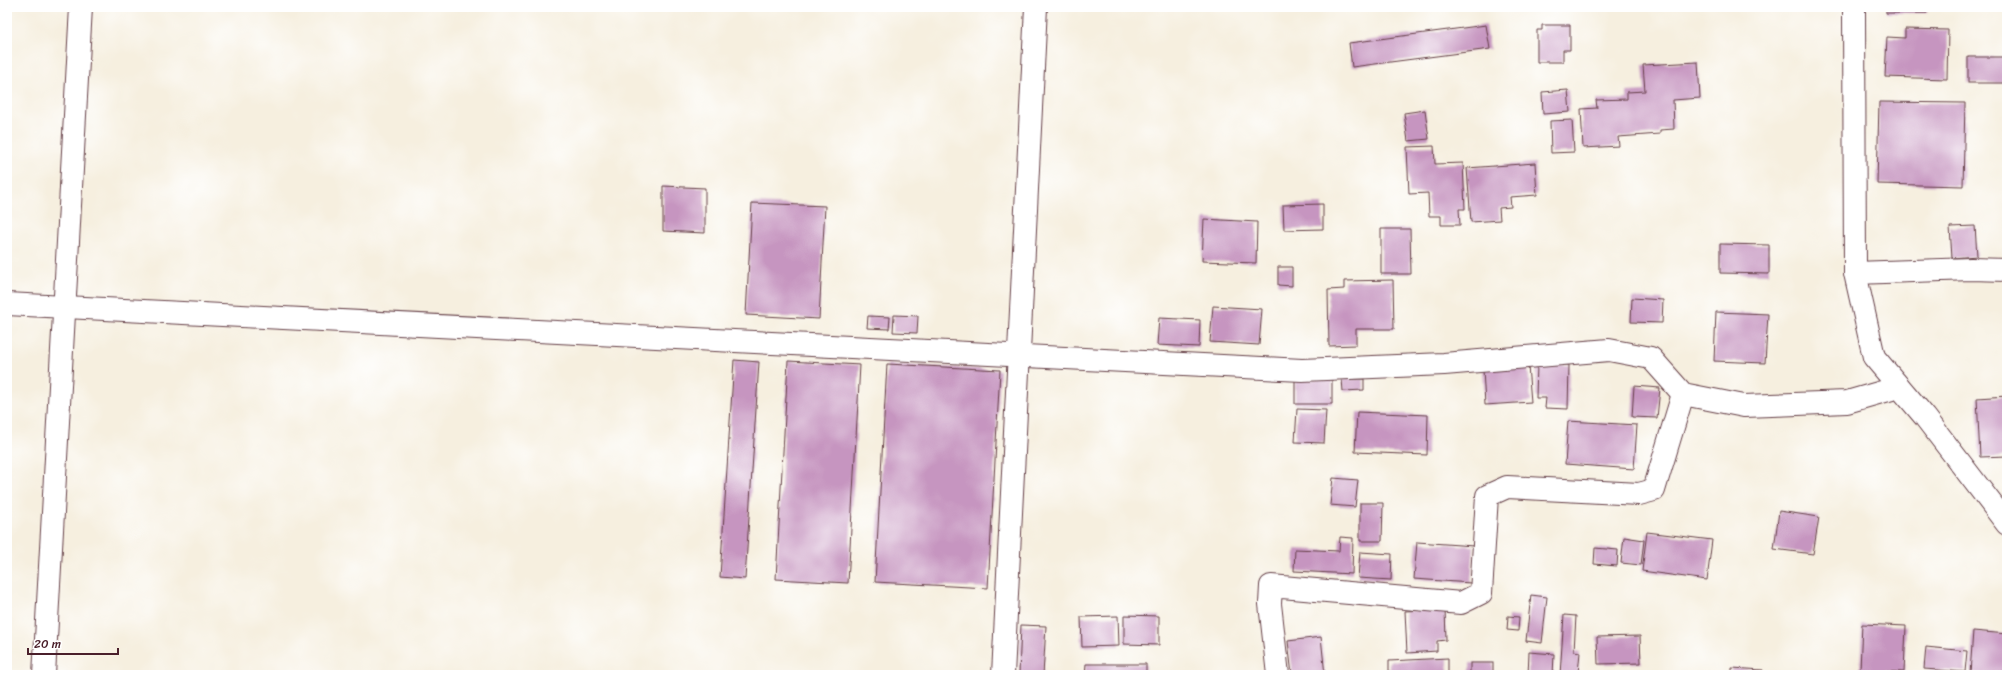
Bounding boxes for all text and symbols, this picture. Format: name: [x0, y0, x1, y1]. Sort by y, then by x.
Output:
scale bar: [28, 630, 118, 656]
text: 20 m: [34, 633, 61, 655]

